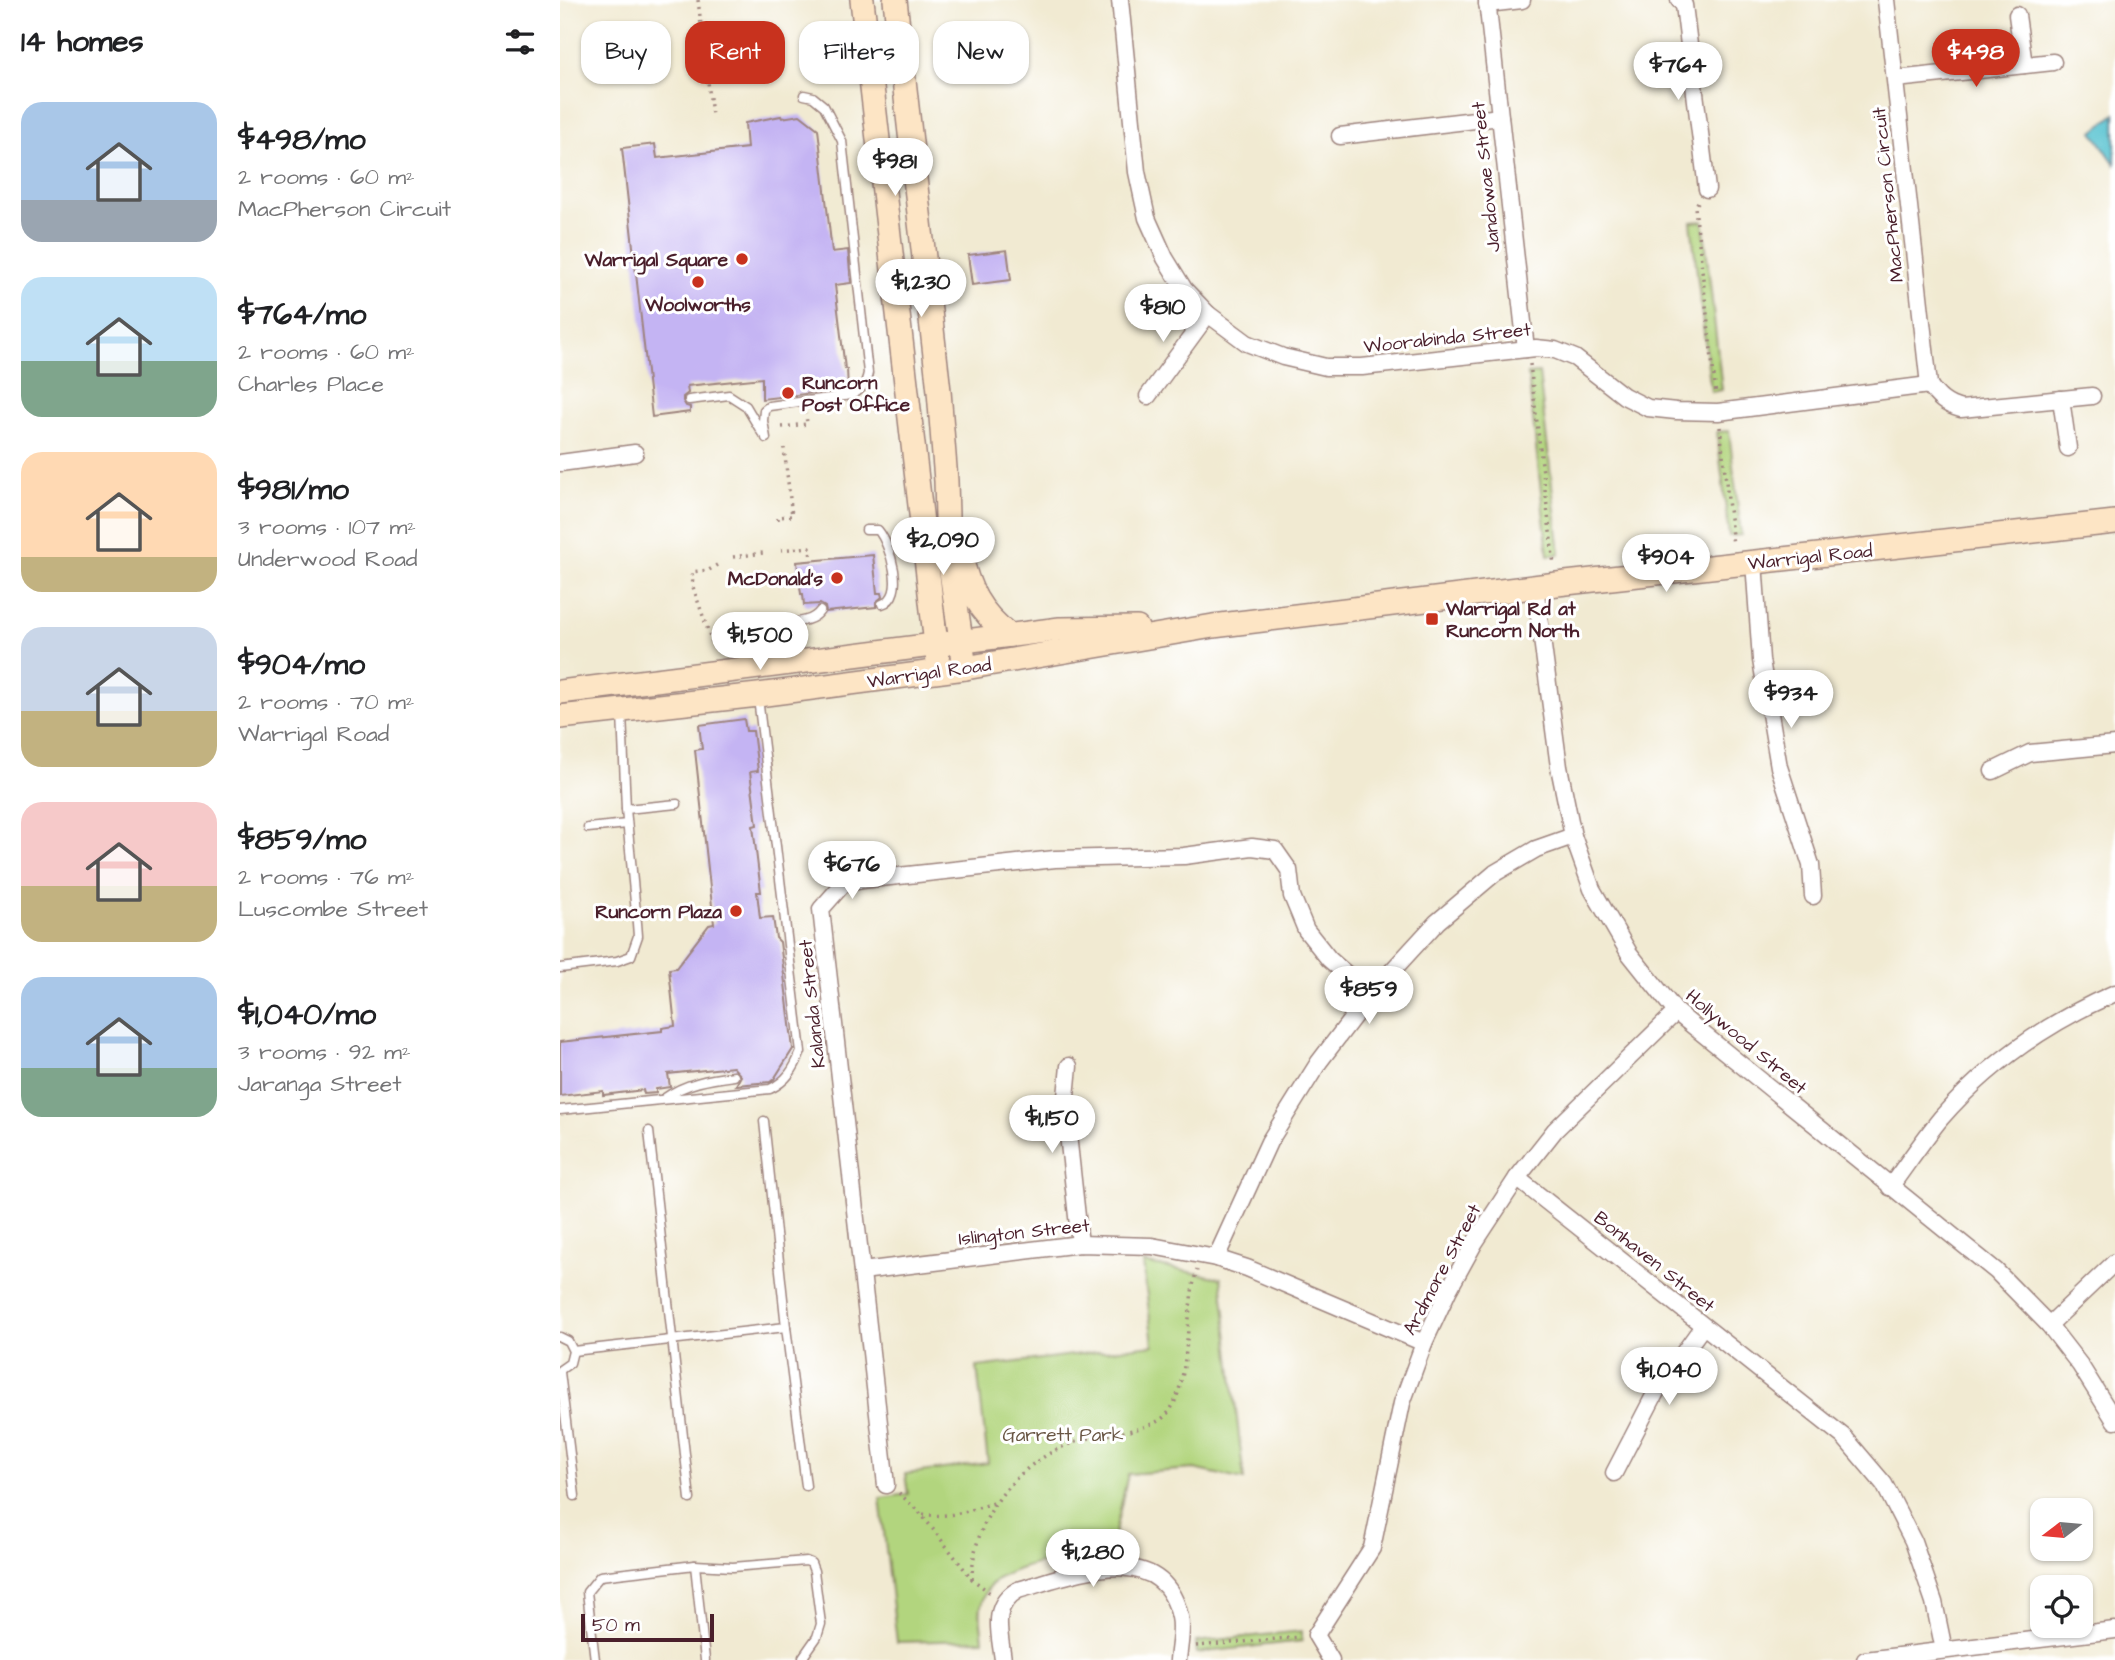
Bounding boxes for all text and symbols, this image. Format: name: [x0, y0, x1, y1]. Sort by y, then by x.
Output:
text: 14 homes: [21, 21, 144, 63]
chip: Buy: [581, 21, 671, 84]
chip: Rent: [685, 21, 785, 84]
chip: Filters: [799, 21, 919, 84]
chip: New: [933, 21, 1029, 84]
icon: filters: [501, 23, 539, 61]
pin: $498: [1935, 29, 2017, 89]
text: $498: [1948, 36, 2004, 68]
pin: $764: [1637, 42, 1719, 102]
text: $764: [1649, 49, 1707, 81]
street label: Jandowae Street: [1465, 100, 1508, 253]
street label: MacPherson Circuit: [1866, 106, 1911, 284]
text: $498/mo: [238, 119, 366, 161]
icon: home: [77, 130, 161, 214]
pin: $981: [854, 138, 936, 198]
text: $981: [873, 145, 917, 177]
text: 2 rooms · 60 m²: [238, 161, 415, 193]
text: MacPherson Circuit: [238, 193, 451, 225]
place label: Warrigal Square: [584, 247, 729, 275]
marker: Warrigal Square: [734, 251, 750, 267]
pin: $1,230: [864, 260, 978, 319]
text: $1,230: [891, 266, 951, 298]
marker: Woolworths: [690, 274, 706, 290]
pin: $810: [1122, 284, 1204, 344]
text: $810: [1140, 291, 1186, 323]
place label: Woolworths: [644, 292, 751, 319]
text: $764/mo: [238, 294, 366, 336]
icon: home: [77, 305, 161, 389]
street label: Woorabinda Street: [1362, 316, 1532, 361]
text: 2 rooms · 60 m²: [238, 336, 415, 368]
text: Charles Place: [238, 368, 384, 400]
place label: Runcorn Post Office: [802, 370, 911, 419]
marker: Runcorn Post Office: [780, 385, 796, 401]
text: $981/mo: [238, 469, 349, 511]
icon: home: [77, 480, 161, 564]
text: 3 rooms · 107 m²: [238, 511, 416, 543]
pin: $2,090: [886, 518, 1000, 577]
text: $2,090: [907, 524, 979, 556]
pin: $904: [1625, 534, 1707, 594]
street label: Warrigal Road: [1747, 538, 1874, 578]
text: $904: [1638, 541, 1694, 573]
text: Underwood Road: [238, 543, 418, 575]
place label: McDonald's: [728, 566, 823, 593]
marker: McDonald's: [829, 570, 845, 586]
place label: Warrigal Rd at Runcorn North: [1445, 596, 1580, 645]
marker: Warrigal Rd at Runcorn North: [1424, 611, 1440, 627]
pin: $1,500: [703, 612, 817, 672]
text: $1,500: [727, 619, 793, 651]
text: $904/mo: [238, 644, 365, 686]
street label: Warrigal Road: [865, 651, 993, 697]
icon: home: [77, 655, 161, 739]
pin: $934: [1750, 670, 1832, 730]
text: $934: [1764, 677, 1818, 709]
text: 2 rooms · 70 m²: [238, 686, 414, 718]
text: Warrigal Road: [238, 718, 389, 750]
text: $859/mo: [238, 819, 366, 861]
icon: home: [77, 830, 161, 914]
pin: $676: [811, 842, 893, 901]
text: $676: [824, 848, 880, 880]
text: 2 rooms · 76 m²: [238, 861, 414, 893]
text: Luscombe Street: [238, 893, 428, 925]
place label: Runcorn Plaza: [595, 899, 722, 926]
marker: Runcorn Plaza: [728, 903, 744, 919]
street label: Kalanda Street: [792, 938, 833, 1069]
pin: $859: [1328, 967, 1410, 1026]
text: $859: [1340, 973, 1398, 1005]
street label: Hollywood Street: [1679, 983, 1813, 1102]
text: $1,040/mo: [238, 994, 376, 1036]
icon: home: [77, 1005, 161, 1089]
text: 3 rooms · 92 m²: [238, 1036, 411, 1068]
text: Jaranga Street: [238, 1068, 402, 1100]
pin: $1,150: [995, 1096, 1109, 1155]
text: $1,150: [1025, 1102, 1079, 1134]
street label: Ardmore Street: [1396, 1199, 1488, 1340]
street label: Bonhaven Street: [1588, 1205, 1721, 1320]
street label: Islington Street: [957, 1212, 1091, 1254]
pin: $1,040: [1612, 1348, 1726, 1407]
text: $1,040: [1637, 1354, 1701, 1386]
park label: Garrett Park: [1003, 1422, 1124, 1449]
north arrow: [2030, 1498, 2093, 1561]
map controls: [2030, 1498, 2093, 1638]
pin: $1,280: [1036, 1530, 1150, 1589]
text: $1,280: [1062, 1536, 1124, 1568]
button: locate: [2030, 1575, 2093, 1638]
scale bar: [581, 1611, 714, 1643]
text: 50 m: [592, 1612, 640, 1639]

